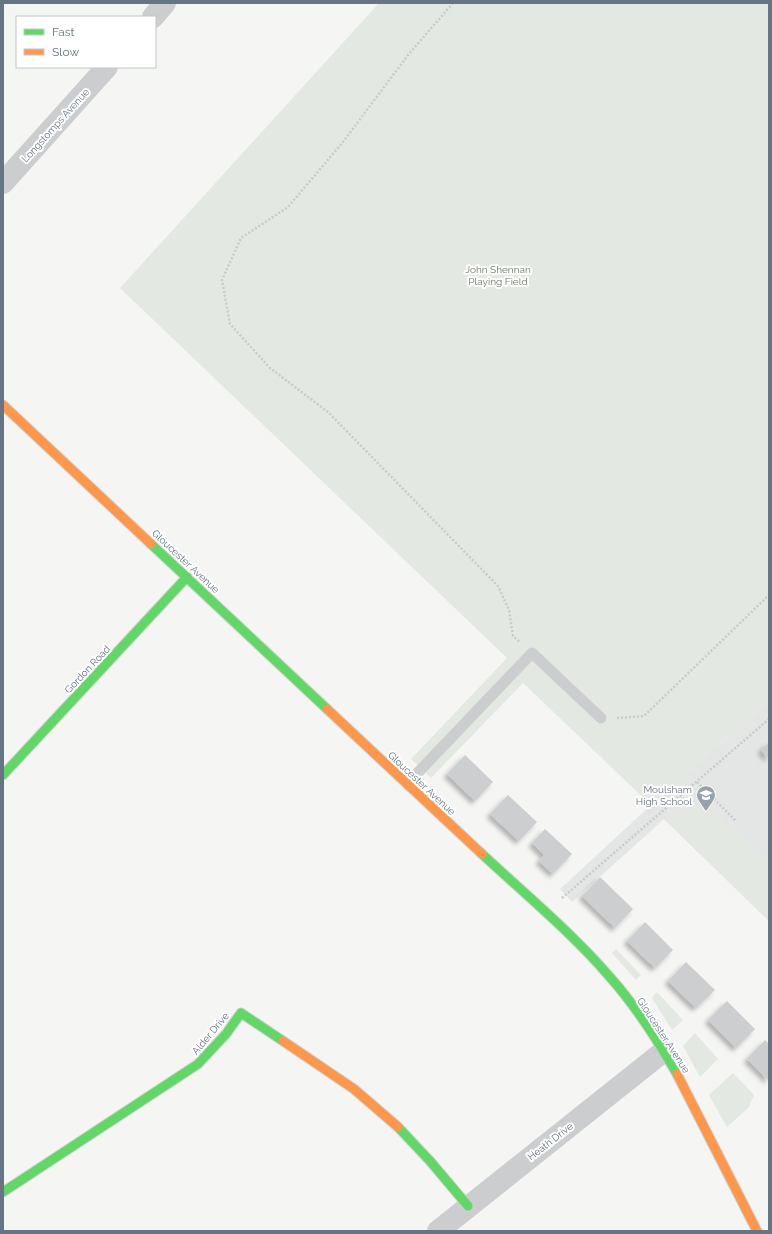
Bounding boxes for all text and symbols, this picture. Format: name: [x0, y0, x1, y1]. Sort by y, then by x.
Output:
legend: [16, 16, 156, 68]
text: Fast: [52, 25, 75, 39]
text: Slow: [52, 45, 79, 59]
street label: Longstomps Avenue: [19, 86, 91, 164]
park label: John Shennan Playing Field: [465, 264, 531, 287]
street label: Gloucester Avenue: [150, 527, 222, 595]
street label: Gordon Road: [63, 643, 112, 695]
street label: Gloucester Avenue: [386, 749, 458, 817]
place label: Moulsham High School: [636, 784, 692, 807]
school or university icon: Moulsham High School: [695, 784, 717, 812]
street label: Gloucester Avenue: [635, 996, 692, 1075]
street label: Alder Drive: [190, 1010, 231, 1056]
street label: Heath Drive: [526, 1120, 575, 1162]

